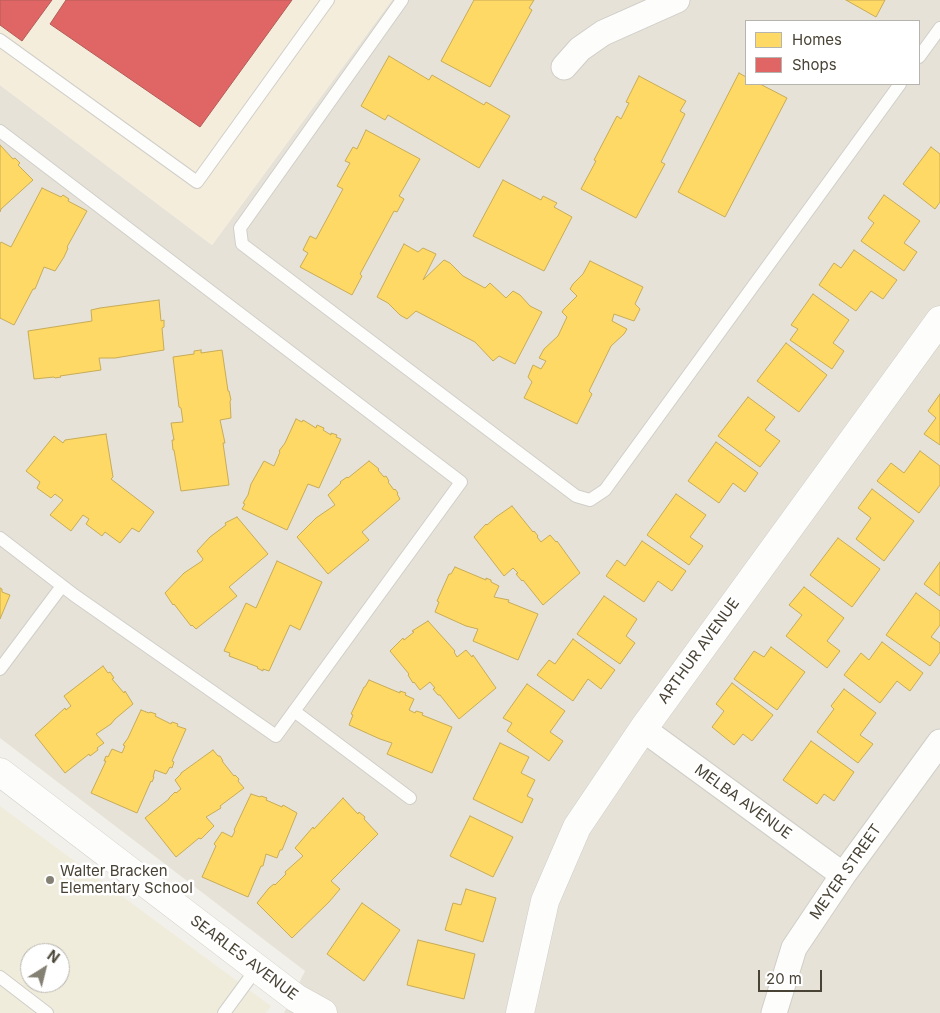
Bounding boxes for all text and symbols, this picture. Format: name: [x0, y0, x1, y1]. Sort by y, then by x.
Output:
legend: [745, 20, 920, 85]
text: Homes: [792, 30, 842, 49]
text: Shops: [792, 55, 837, 74]
street label: ARTHUR AVENUE: [655, 595, 743, 707]
street label: MELBA AVENUE: [691, 761, 795, 843]
street label: MEYER STREET: [806, 821, 886, 923]
place label: Walter Bracken Elementary School: [60, 862, 193, 897]
marker: Walter Bracken Elementary School: [44, 874, 56, 886]
street label: SEARLES AVENUE: [187, 912, 301, 1004]
north arrow: [20, 943, 70, 993]
text: N: [44, 946, 63, 966]
scale bar: [760, 960, 824, 992]
text: 20 m: [766, 969, 802, 988]

